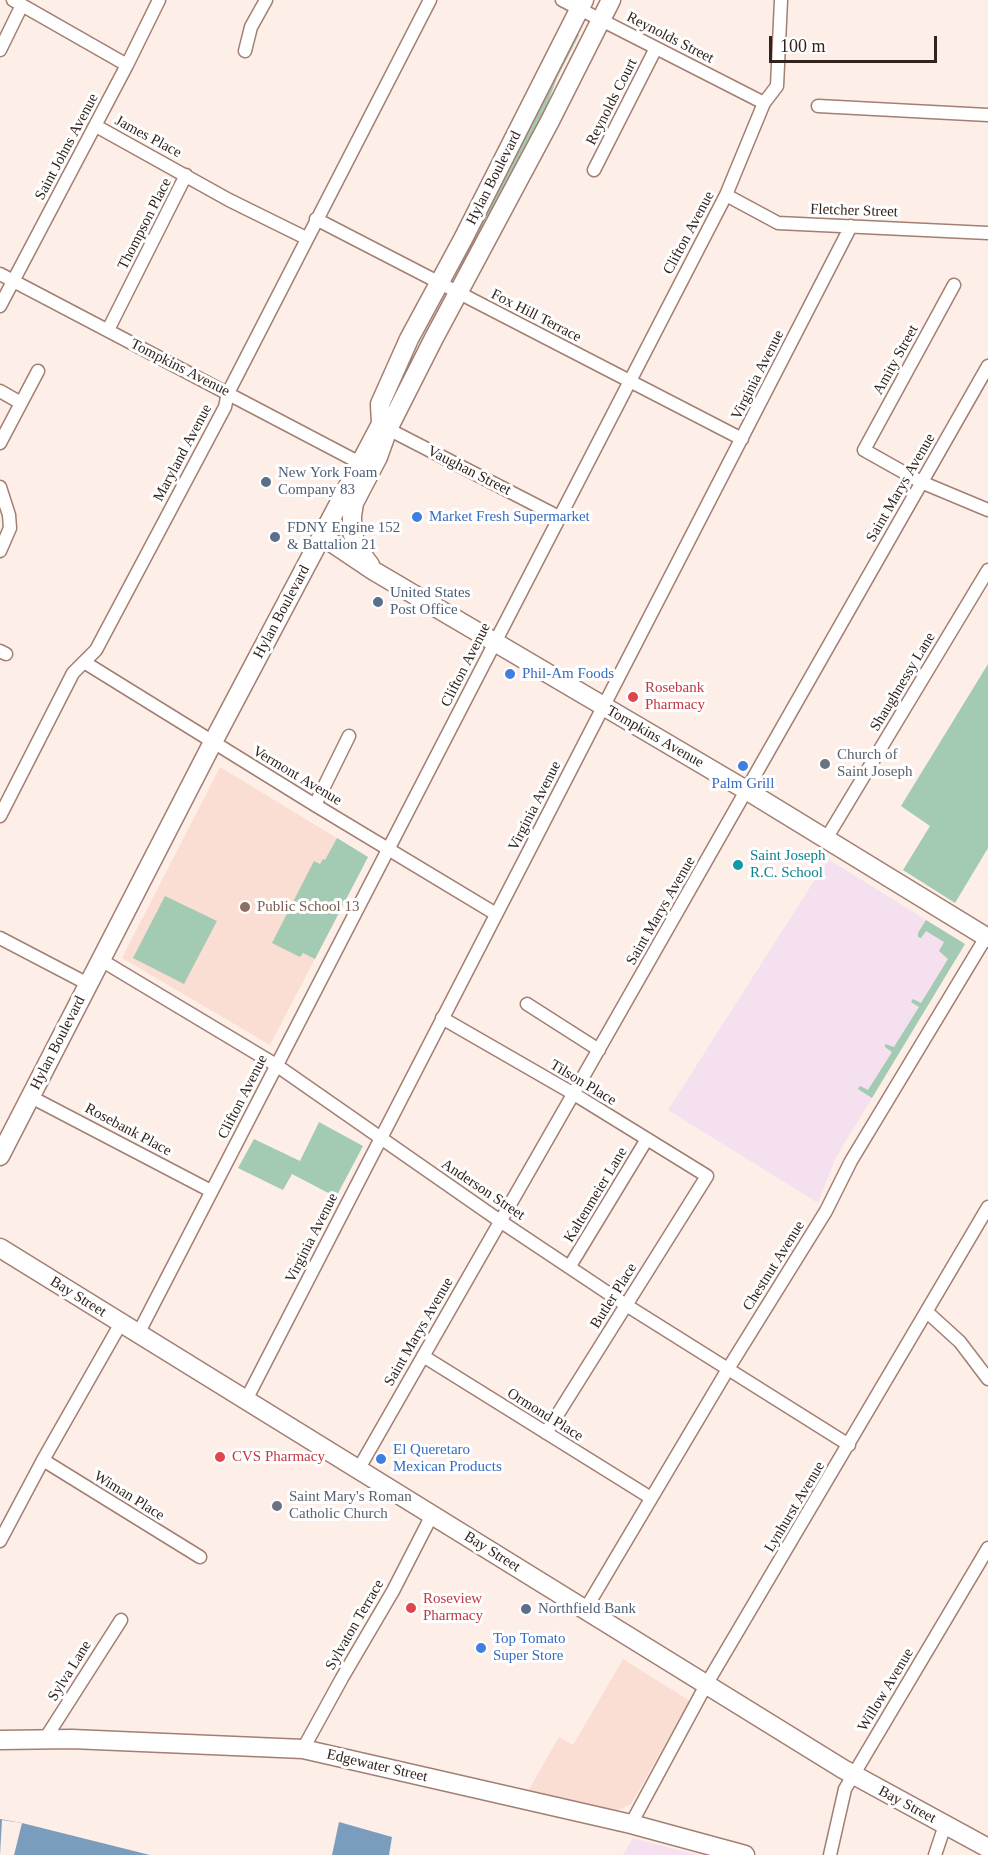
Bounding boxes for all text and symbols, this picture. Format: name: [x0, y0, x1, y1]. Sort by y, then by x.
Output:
street label: Reynolds Street: [623, 8, 717, 68]
scale bar: [772, 24, 940, 62]
text: 100 m: [780, 36, 826, 56]
street label: Reynolds Court: [583, 56, 641, 148]
street label: Saint Johns Avenue: [31, 91, 103, 203]
street label: James Place: [112, 112, 184, 162]
street label: Hylan Boulevard: [463, 128, 525, 228]
street label: Thompson Place: [114, 175, 176, 273]
street label: Clifton Avenue: [660, 188, 718, 278]
street label: Fletcher Street: [810, 200, 898, 222]
street label: Fox Hill Terrace: [488, 286, 584, 346]
street label: Amity Street: [869, 322, 923, 398]
street label: Virginia Avenue: [728, 327, 788, 423]
street label: Tompkins Avenue: [127, 335, 233, 401]
street label: Maryland Avenue: [150, 401, 216, 505]
street label: Saint Marys Avenue: [863, 431, 939, 545]
street label: Vaughan Street: [424, 442, 514, 500]
place label: New York Foam Company 83: [278, 464, 377, 499]
marker: New York Foam Company 83: [259, 475, 273, 489]
place label: Market Fresh Supermarket: [429, 508, 590, 526]
marker: Market Fresh Supermarket: [410, 510, 424, 524]
place label: FDNY Engine 152 & Battalion 21: [287, 519, 400, 554]
marker: FDNY Engine 152 & Battalion 21: [268, 530, 282, 544]
street label: Hylan Boulevard: [250, 562, 314, 662]
place label: United States Post Office: [390, 584, 470, 619]
marker: United States Post Office: [371, 595, 385, 609]
street label: Clifton Avenue: [437, 620, 495, 710]
street label: Shaughnessy Lane: [866, 629, 940, 735]
place label: Phil-Am Foods: [522, 665, 614, 683]
marker: Phil-Am Foods: [503, 667, 517, 681]
place label: Rosebank Pharmacy: [645, 679, 705, 714]
marker: Rosebank Pharmacy: [626, 690, 640, 704]
street label: Tompkins Avenue: [603, 702, 707, 772]
street label: Vermont Avenue: [249, 742, 345, 810]
place label: Church of Saint Joseph: [837, 746, 912, 781]
marker: Church of Saint Joseph: [818, 757, 832, 771]
street label: Virginia Avenue: [505, 758, 565, 854]
marker: Palm Grill: [736, 759, 750, 773]
place label: Palm Grill: [712, 775, 774, 793]
place label: Saint Joseph R.C. School: [750, 847, 825, 882]
street label: Saint Marys Avenue: [623, 854, 699, 968]
marker: Saint Joseph R.C. School: [731, 858, 745, 872]
place label: Public School 13: [257, 898, 360, 916]
marker: Public School 13: [238, 900, 252, 914]
street label: Hylan Boulevard: [27, 993, 89, 1093]
street label: Clifton Avenue: [214, 1052, 272, 1142]
street label: Tilson Place: [547, 1056, 619, 1110]
street label: Rosebank Place: [82, 1100, 174, 1160]
street label: Kaltenmeier Lane: [561, 1144, 631, 1246]
street label: Anderson Street: [438, 1155, 528, 1225]
street label: Virginia Avenue: [282, 1190, 342, 1286]
street label: Chestnut Avenue: [739, 1218, 809, 1314]
street label: Butler Place: [587, 1260, 641, 1332]
street label: Bay Street: [47, 1273, 109, 1321]
street label: Saint Marys Avenue: [381, 1275, 457, 1389]
street label: Ormond Place: [504, 1385, 586, 1445]
place label: El Queretaro Mexican Products: [393, 1441, 502, 1476]
place label: CVS Pharmacy: [232, 1448, 325, 1466]
marker: CVS Pharmacy: [213, 1450, 227, 1464]
marker: El Queretaro Mexican Products: [374, 1452, 388, 1466]
street label: Lynhurst Avenue: [761, 1458, 829, 1556]
street label: Wiman Place: [90, 1467, 168, 1525]
place label: Saint Mary's Roman Catholic Church: [289, 1488, 412, 1523]
marker: Saint Mary's Roman Catholic Church: [270, 1499, 284, 1513]
street label: Bay Street: [461, 1528, 523, 1576]
street label: Sylvaton Terrace: [322, 1576, 388, 1674]
place label: Roseview Pharmacy: [423, 1590, 483, 1625]
place label: Northfield Bank: [538, 1600, 636, 1618]
marker: Roseview Pharmacy: [404, 1601, 418, 1615]
marker: Northfield Bank: [519, 1602, 533, 1616]
place label: Top Tomato Super Store: [493, 1630, 565, 1665]
street label: Sylva Lane: [44, 1637, 96, 1705]
marker: Top Tomato Super Store: [474, 1641, 488, 1655]
street label: Willow Avenue: [854, 1645, 918, 1735]
street label: Edgewater Street: [325, 1746, 429, 1786]
street label: Bay Street: [875, 1782, 939, 1828]

